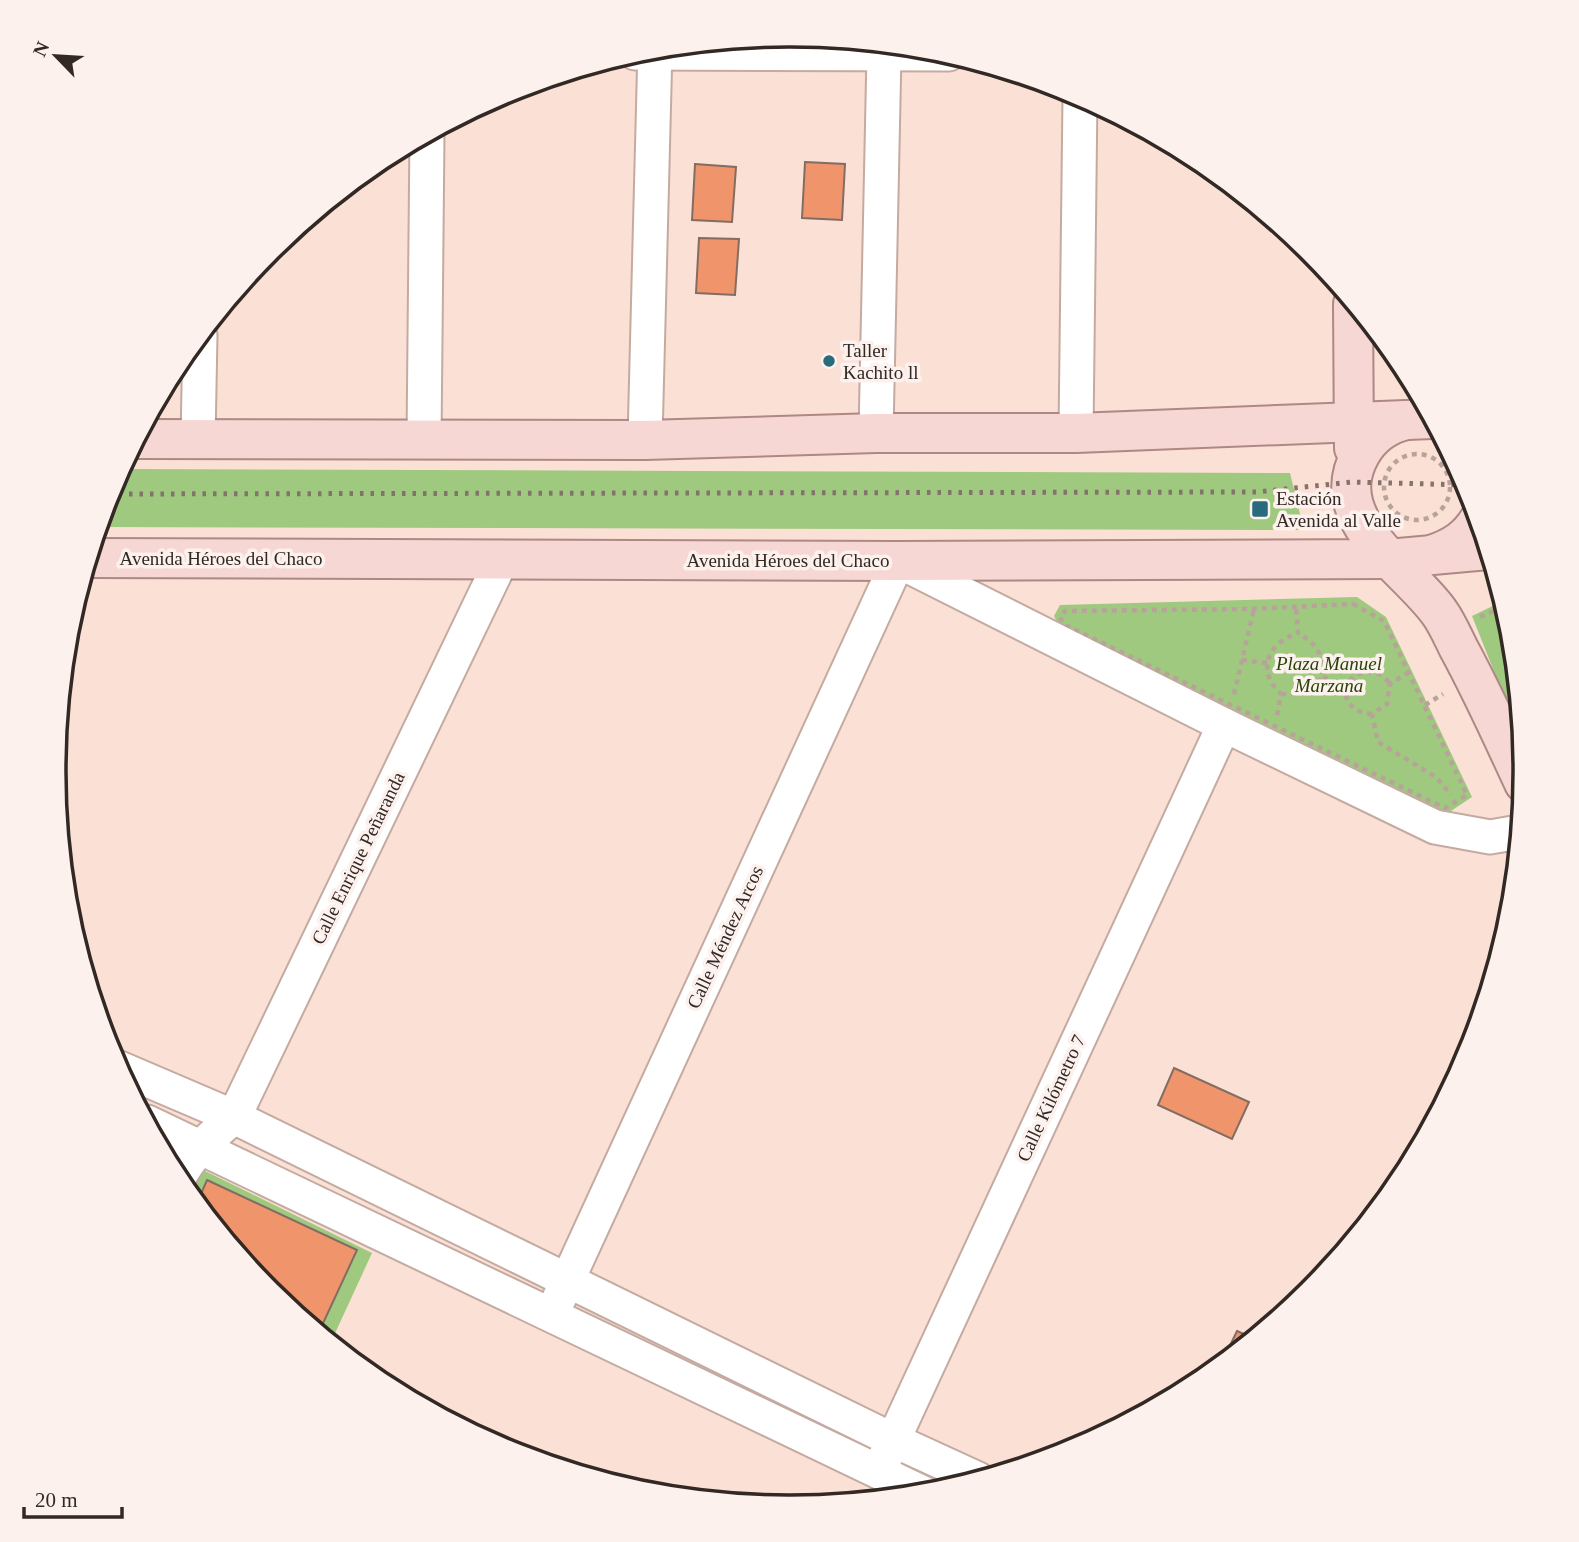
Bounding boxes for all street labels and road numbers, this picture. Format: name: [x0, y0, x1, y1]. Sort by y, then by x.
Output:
street label: Avenida Héroes del Chaco: [120, 548, 322, 569]
street label: Avenida Héroes del Chaco: [687, 550, 889, 571]
street label: Calle Enrique Peñaranda: [307, 768, 409, 947]
street label: Calle Méndez Arcos: [683, 862, 767, 1012]
street label: Calle Kilómetro 7: [1012, 1031, 1090, 1165]

